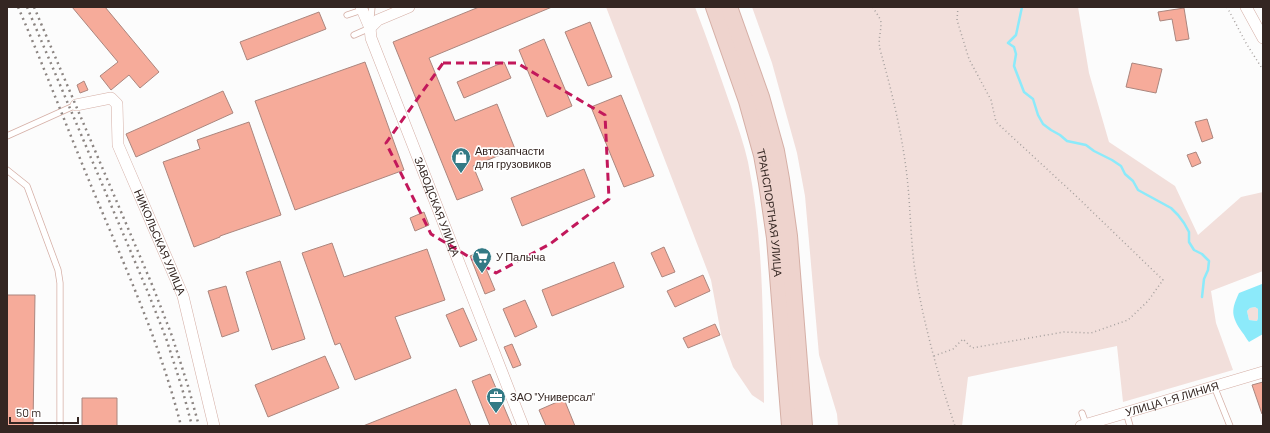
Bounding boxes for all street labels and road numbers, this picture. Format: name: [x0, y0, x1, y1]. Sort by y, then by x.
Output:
street label: ТРАНСПОРТНАЯ УЛИЦА: [755, 147, 785, 278]
street label: ЗАВОДСКАЯ УЛИЦА: [412, 155, 463, 259]
street label: НИКОЛЬСКАЯ УЛИЦА: [132, 187, 189, 297]
street label: УЛИЦА 1-Я ЛИНИЯ: [1124, 378, 1220, 418]

